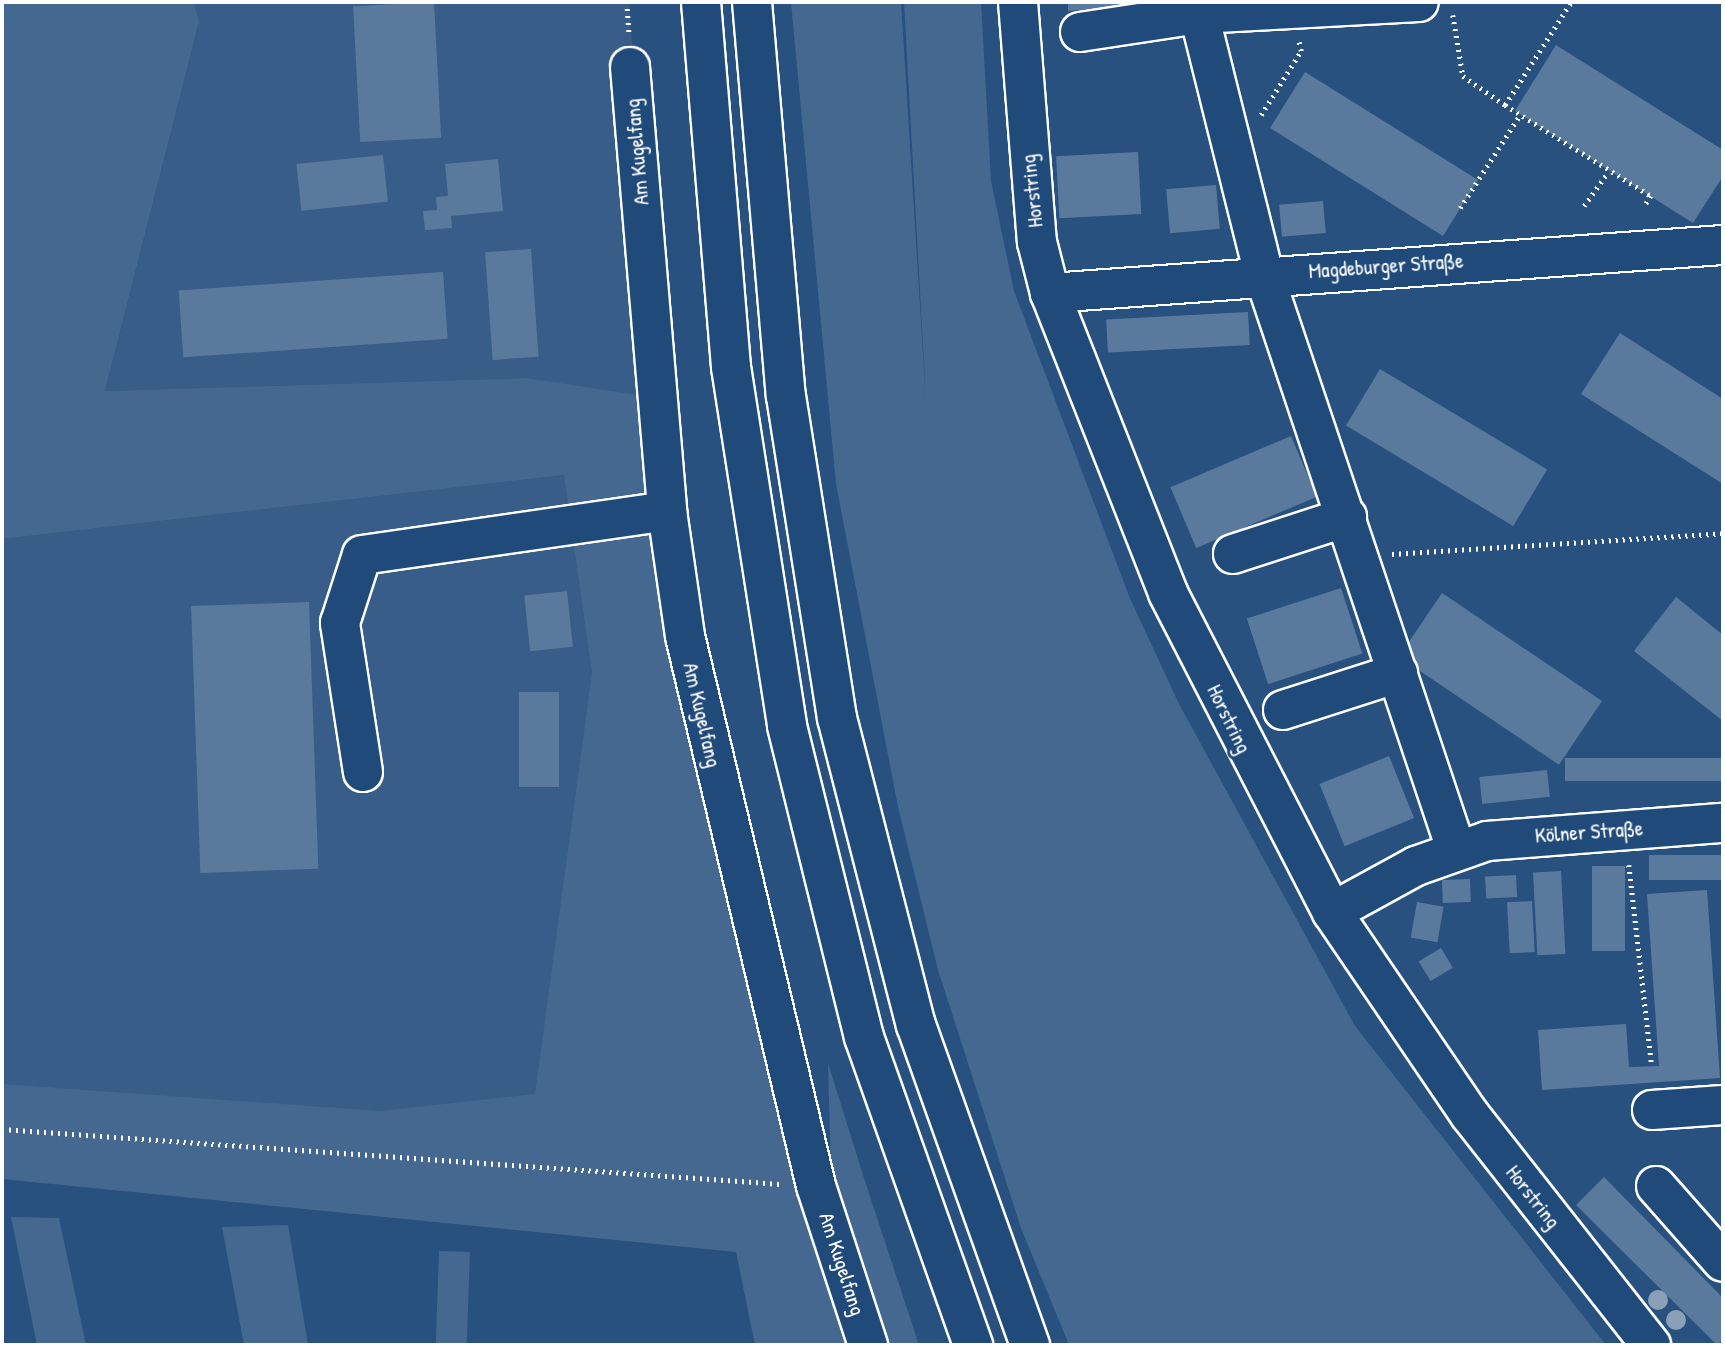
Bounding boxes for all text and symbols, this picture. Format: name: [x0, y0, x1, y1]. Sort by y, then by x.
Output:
street label: Am Kugelfang: [620, 98, 654, 206]
street label: Horstring: [1016, 153, 1048, 229]
street label: Magdeburger Straße: [1308, 248, 1464, 284]
street label: Am Kugelfang: [678, 660, 726, 770]
street label: Horstring: [1202, 681, 1256, 757]
street label: Kölner Straße: [1534, 816, 1644, 848]
street label: Horstring: [1501, 1160, 1565, 1234]
street label: Am Kugelfang: [814, 1209, 870, 1319]

